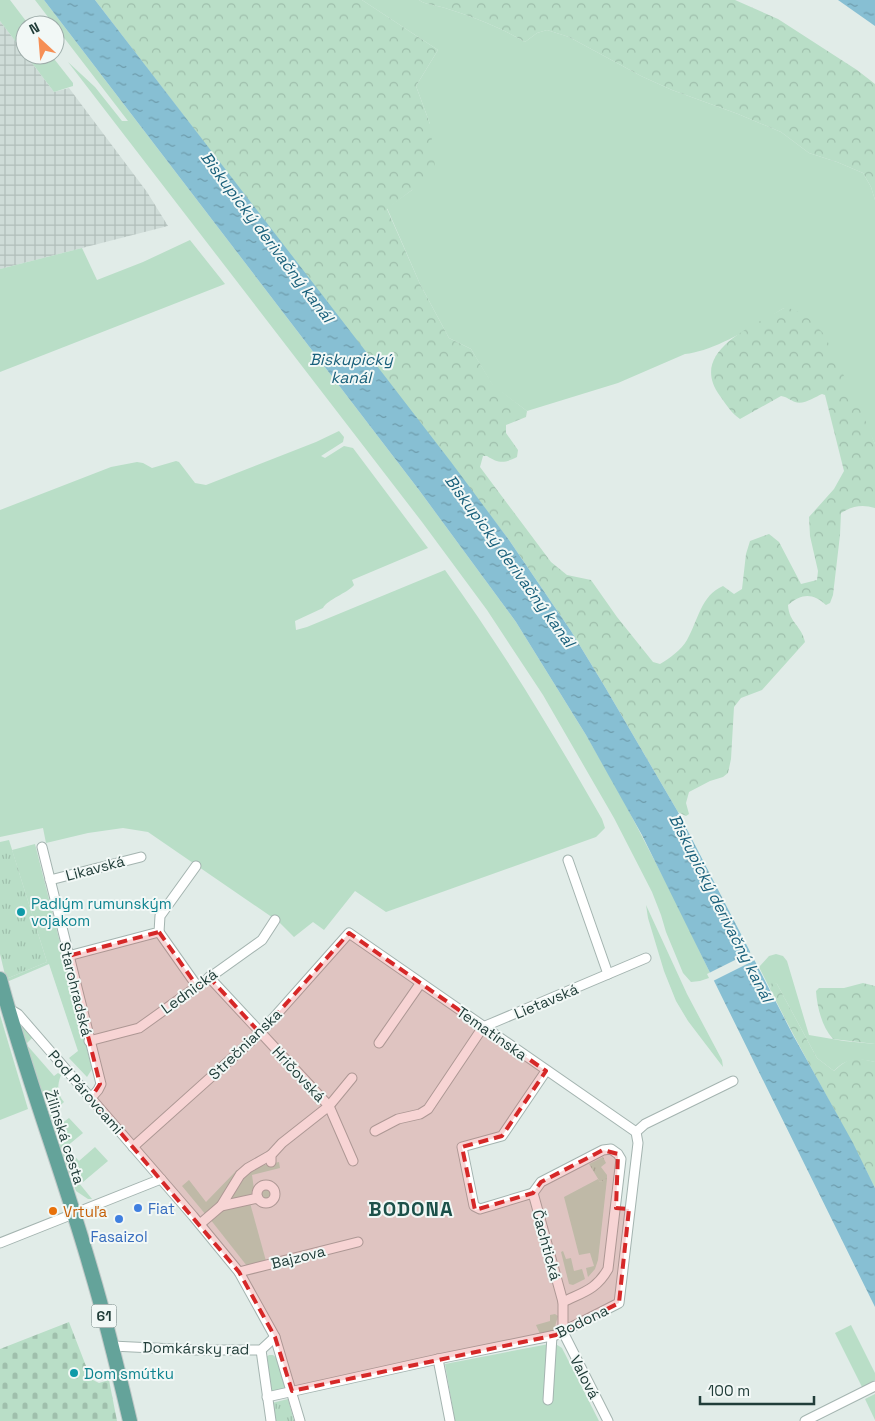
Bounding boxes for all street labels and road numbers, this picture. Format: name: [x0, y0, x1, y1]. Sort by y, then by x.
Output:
street label: Likavská: [63, 851, 127, 885]
street label: Starohradská: [55, 940, 97, 1038]
street label: Lednická: [157, 964, 221, 1018]
street label: Lietavská: [511, 979, 581, 1023]
street label: Tematínska: [453, 1002, 531, 1064]
street label: Strečnianska: [204, 1004, 286, 1084]
street label: Hričovská: [268, 1042, 330, 1106]
street label: Pod Párovcami: [44, 1046, 128, 1138]
street label: Žilinská cesta: [41, 1087, 89, 1187]
street label: Čachtická: [528, 1208, 566, 1283]
street label: Bajzova: [269, 1241, 327, 1273]
street label: Bodona: [553, 1300, 612, 1342]
road number: 61: [92, 1304, 116, 1328]
street label: Domkársky rad: [143, 1338, 249, 1358]
street label: Valová: [566, 1352, 604, 1402]

